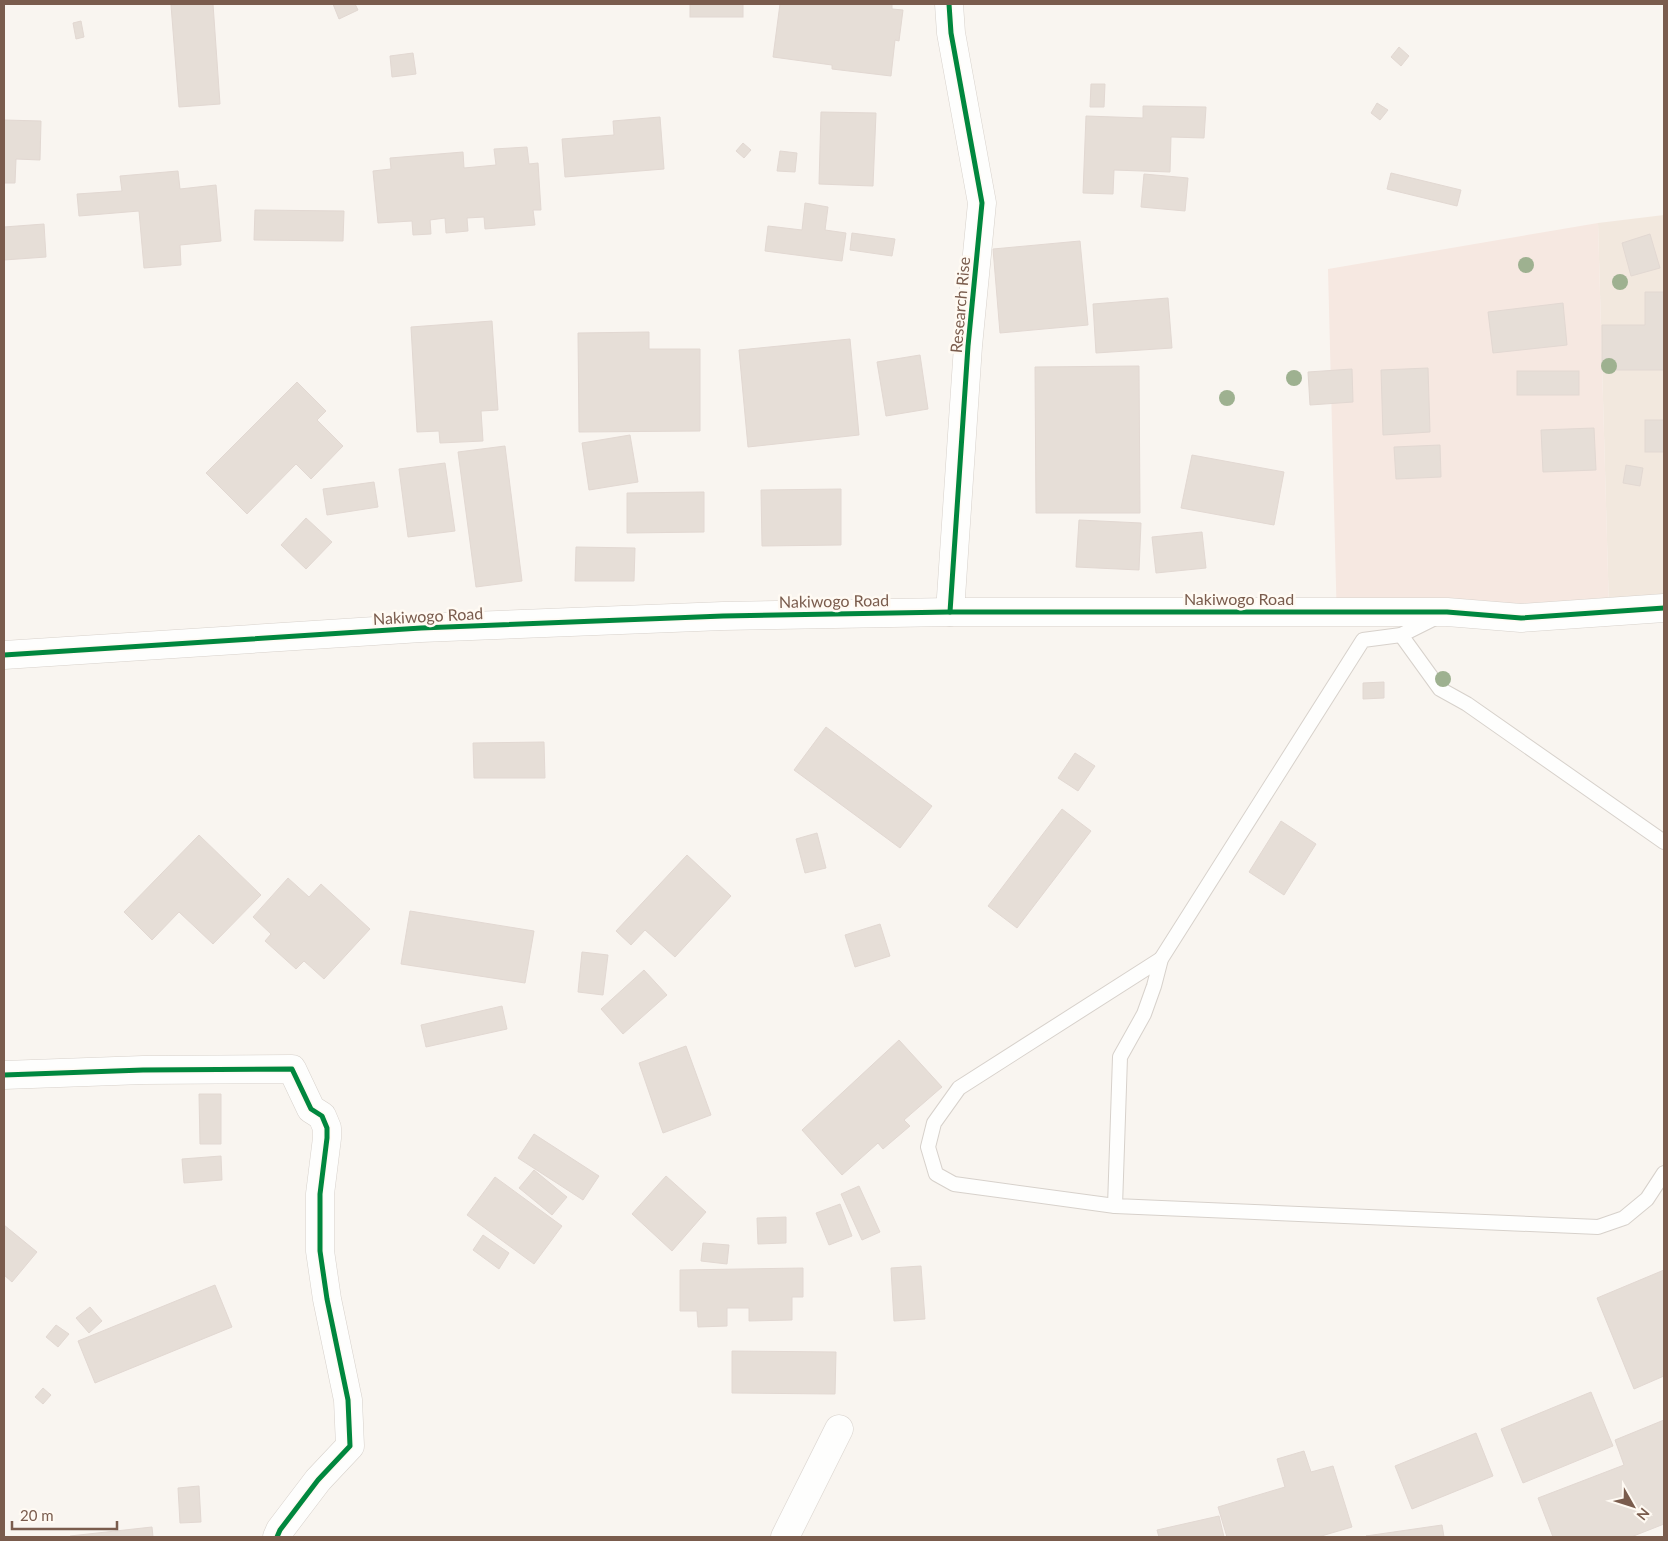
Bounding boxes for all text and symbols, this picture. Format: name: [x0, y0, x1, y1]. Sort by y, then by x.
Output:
street label: Research Rise: [946, 256, 973, 354]
street label: Nakiwogo Road: [1184, 589, 1294, 608]
street label: Nakiwogo Road: [779, 590, 889, 611]
street label: Nakiwogo Road: [372, 603, 484, 628]
north arrow: [1608, 1481, 1658, 1531]
scale bar: [12, 1498, 118, 1530]
text: N: [1633, 1505, 1653, 1524]
text: 20 m: [20, 1506, 54, 1524]

